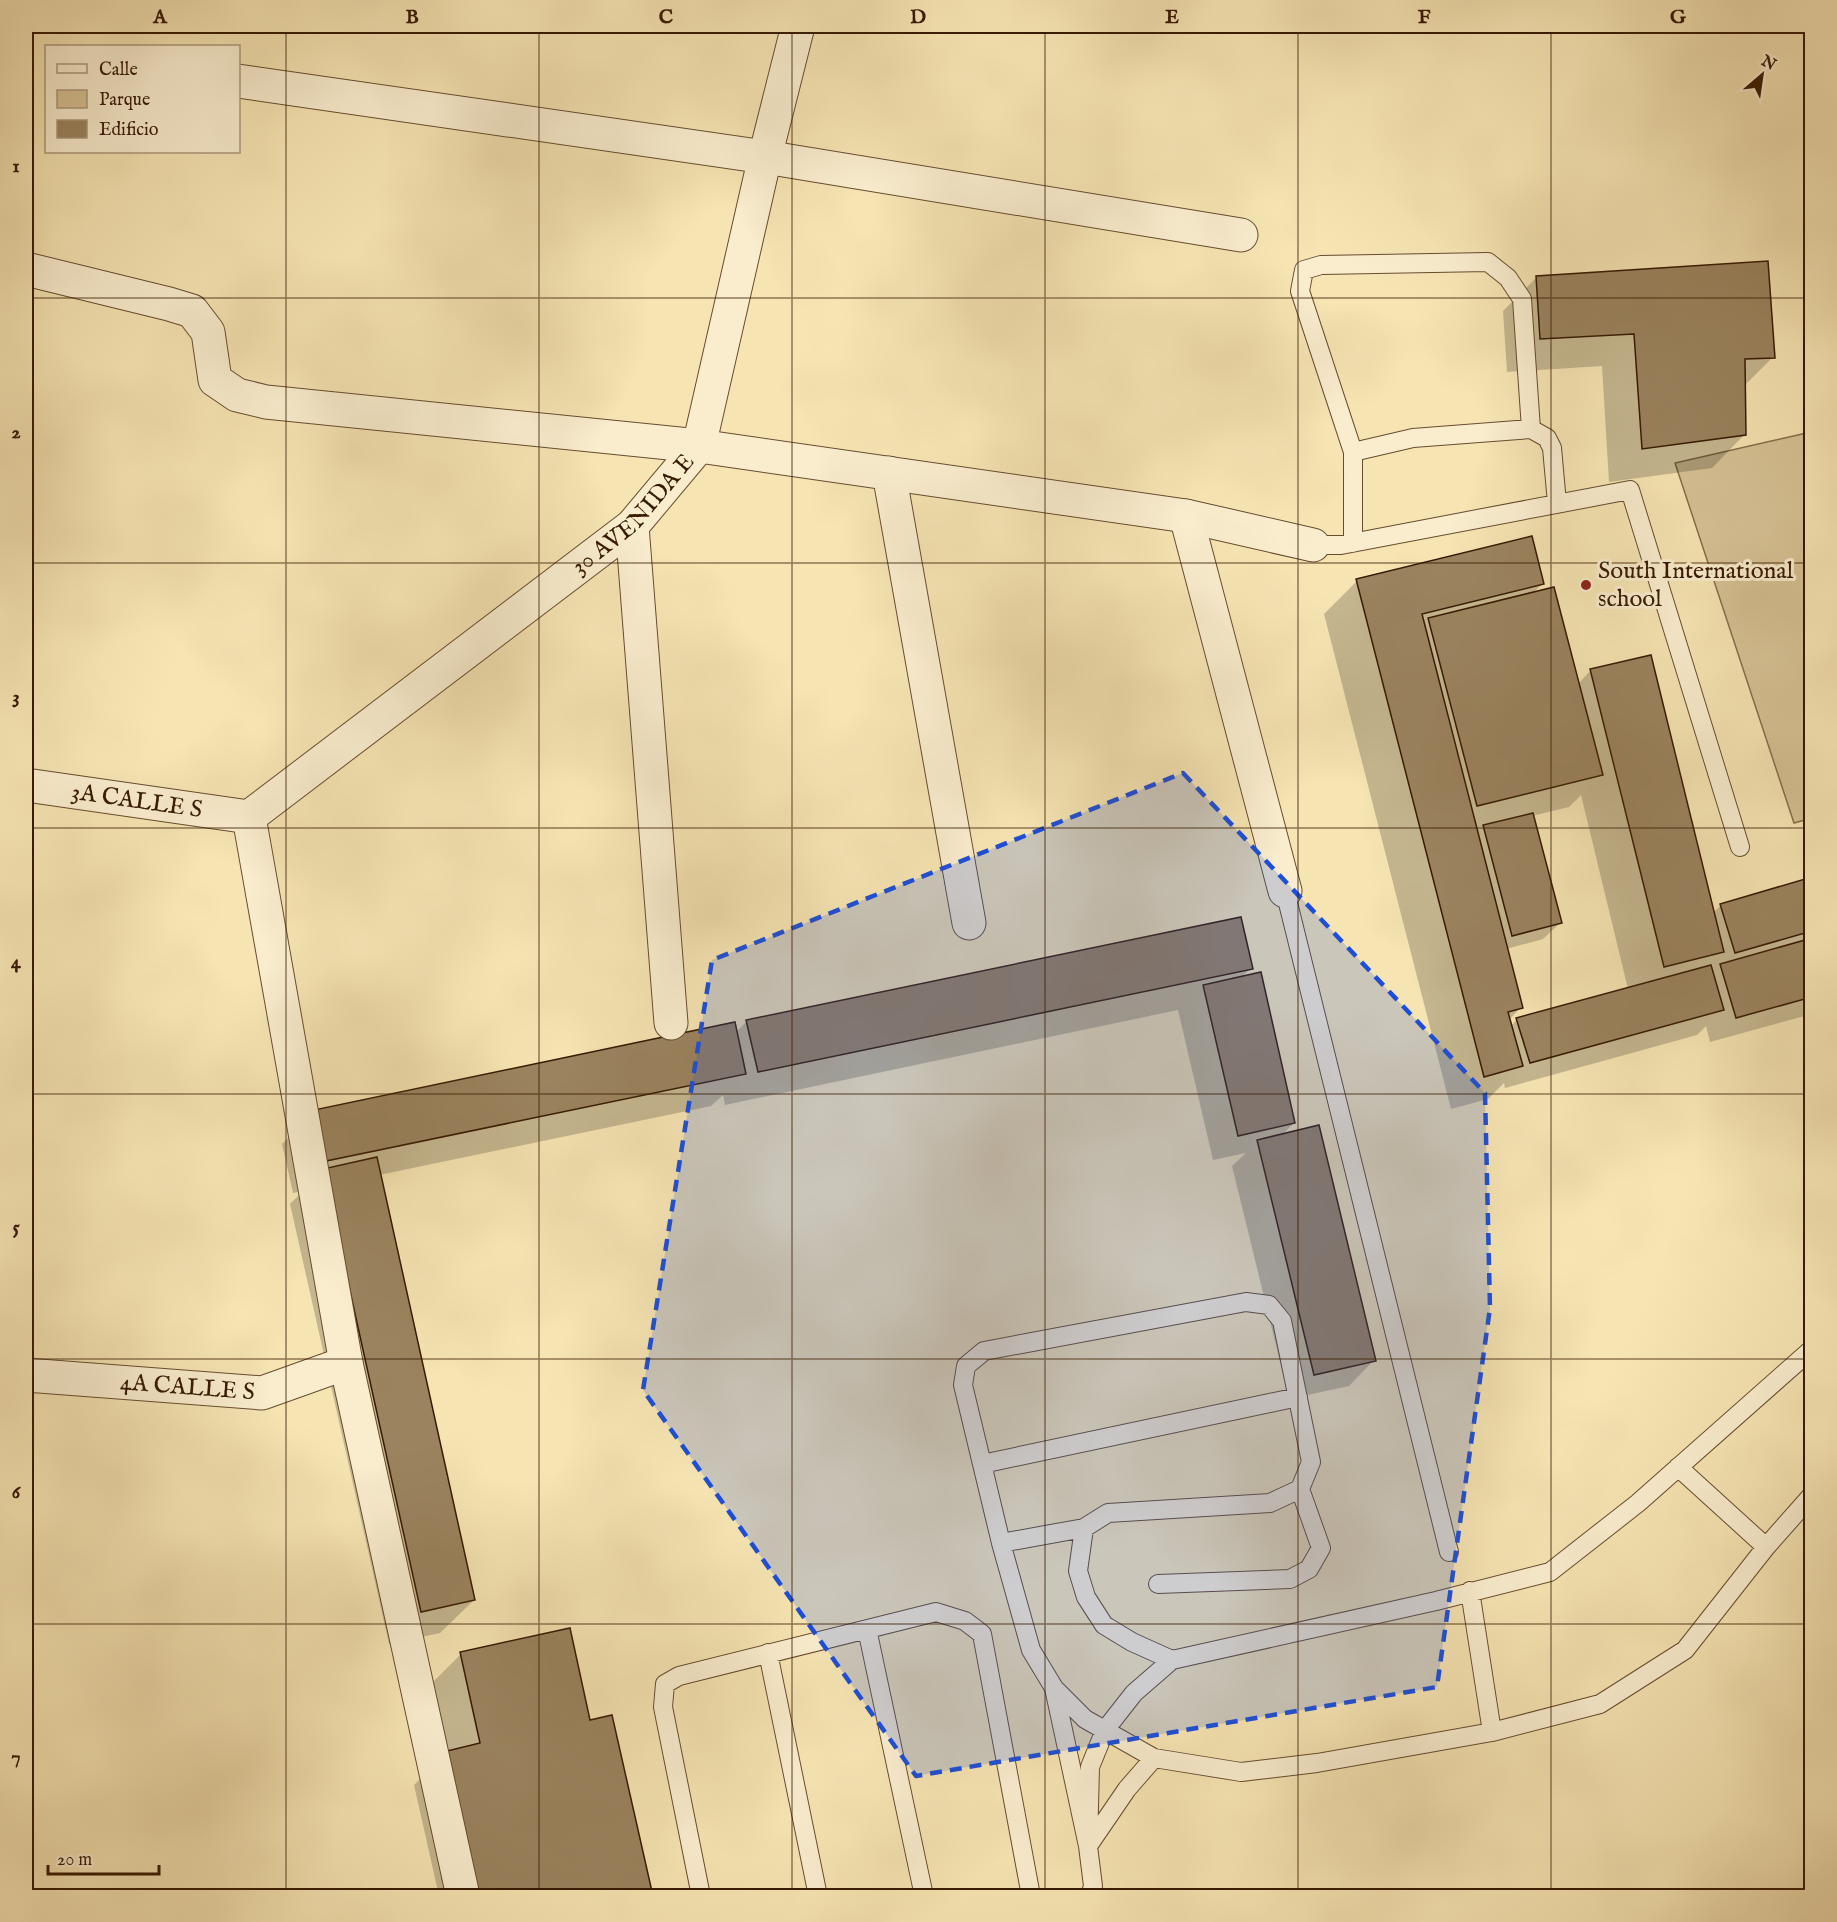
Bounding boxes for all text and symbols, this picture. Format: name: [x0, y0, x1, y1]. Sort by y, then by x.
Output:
text: A: [152, 5, 168, 30]
text: B: [405, 5, 419, 30]
text: C: [659, 5, 673, 30]
text: D: [910, 5, 926, 30]
text: E: [1165, 5, 1179, 30]
text: F: [1418, 5, 1431, 30]
text: G: [1670, 5, 1687, 30]
legend: [45, 45, 240, 153]
north arrow: [1732, 45, 1792, 105]
text: N: [1757, 51, 1779, 76]
text: Calle: [99, 59, 138, 82]
text: Parque: [99, 89, 150, 112]
text: Edificio: [99, 119, 159, 142]
text: 1: [12, 154, 20, 179]
text: 2: [11, 420, 21, 445]
street label: 30 AVENIDA E: [565, 447, 702, 582]
place label: South International school: [1598, 556, 1794, 615]
marker: South International school: [1579, 578, 1593, 592]
text: 3: [12, 685, 20, 710]
street label: 3A CALLE S: [69, 776, 204, 826]
text: 4: [11, 950, 22, 975]
text: 5: [12, 1215, 20, 1240]
street label: 4A CALLE S: [119, 1367, 256, 1408]
text: 6: [12, 1480, 22, 1505]
text: 7: [11, 1745, 21, 1770]
scale bar: [48, 1838, 159, 1876]
text: 20 m: [57, 1849, 92, 1872]

